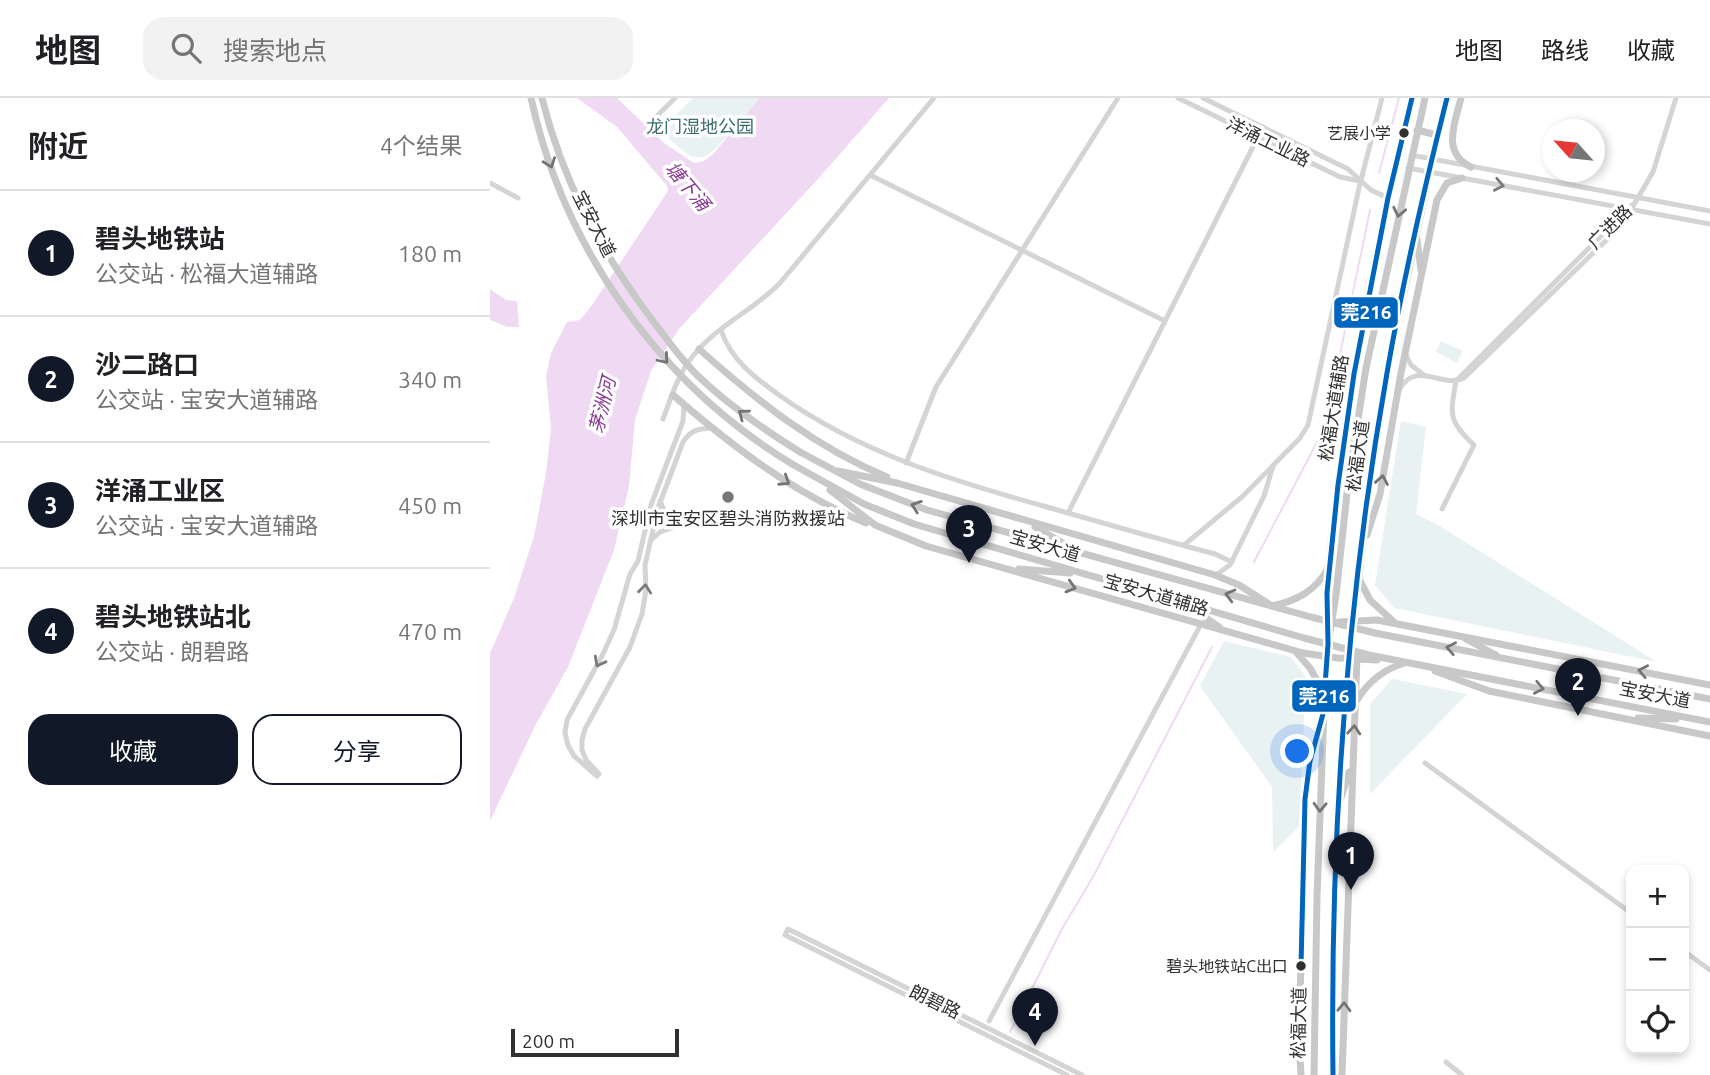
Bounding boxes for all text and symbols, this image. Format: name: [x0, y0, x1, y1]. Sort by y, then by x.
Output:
search box: [143, 17, 633, 80]
icon: search: [167, 29, 205, 67]
text: 地图: [35, 31, 101, 68]
text: 搜索地点: [223, 36, 327, 65]
text: 地图: [1455, 37, 1503, 64]
text: 路线: [1541, 37, 1589, 64]
text: 收藏: [1627, 37, 1675, 64]
street label: 洋涌工业路: [1224, 112, 1313, 170]
park label: 龙门湿地公园: [646, 116, 754, 136]
north arrow: [1542, 119, 1605, 182]
place label: 艺展小学: [1327, 124, 1391, 142]
marker: 艺展小学: [1397, 126, 1411, 140]
text: 附近: [28, 129, 88, 163]
text: 4个结果: [380, 133, 462, 158]
one-way arrow: [541, 157, 555, 169]
water label: 塘下涌: [661, 157, 716, 216]
one-way arrow: [1493, 177, 1505, 192]
street label: 宝安大道: [570, 187, 620, 260]
street label: 广进路: [1583, 200, 1635, 252]
one-way arrow: [1392, 206, 1407, 218]
text: 碧头地铁站: [95, 224, 225, 253]
text: 1: [45, 241, 57, 266]
text: 180 m: [398, 241, 462, 266]
text: 公交站 · 松福大道辅路: [95, 261, 318, 286]
line badge: 莞216: [1333, 296, 1399, 329]
text: 莞216: [1340, 301, 1392, 323]
text: 沙二路口: [95, 350, 199, 379]
one-way arrow: [656, 350, 668, 363]
street label: 松福大道辅路: [1315, 353, 1351, 463]
text: 2: [45, 367, 57, 392]
text: 340 m: [398, 367, 462, 392]
water label: 茅洲河: [584, 371, 621, 435]
text: 公交站 · 宝安大道辅路: [95, 387, 318, 412]
one-way arrow: [738, 409, 751, 422]
street label: 松福大道: [1342, 419, 1372, 493]
one-way arrow: [777, 473, 790, 486]
one-way arrow: [1374, 474, 1389, 486]
text: 洋涌工业区: [95, 476, 225, 505]
marker: 深圳市宝安区碧头消防救援站: [720, 489, 736, 505]
text: 3: [45, 493, 57, 518]
text: 450 m: [398, 493, 462, 518]
one-way arrow: [911, 500, 923, 514]
pin: 3: [946, 505, 992, 563]
place label: 深圳市宝安区碧头消防救援站: [611, 508, 845, 528]
text: 公交站 · 宝安大道辅路: [95, 513, 318, 538]
street label: 宝安大道: [1008, 526, 1083, 565]
street label: 宝安大道辅路: [1102, 570, 1211, 619]
one-way arrow: [1065, 579, 1077, 593]
one-way arrow: [638, 584, 653, 595]
one-way arrow: [1224, 588, 1236, 603]
text: 碧头地铁站北: [95, 602, 251, 631]
text: 4: [45, 619, 57, 644]
text: 470 m: [398, 619, 462, 644]
text: 公交站 · 朗碧路: [95, 639, 249, 664]
one-way arrow: [1445, 641, 1457, 656]
one-way arrow: [593, 655, 607, 667]
pin: 2: [1555, 658, 1601, 716]
one-way arrow: [1637, 664, 1649, 679]
street label: 宝安大道: [1618, 677, 1692, 711]
line badge: 莞216: [1291, 679, 1357, 713]
one-way arrow: [1532, 680, 1544, 695]
text: 莞216: [1298, 685, 1350, 707]
button: 收藏: [28, 714, 238, 785]
button: 分享: [252, 714, 462, 785]
one-way arrow: [1346, 725, 1361, 736]
your location: [1280, 734, 1314, 768]
one-way arrow: [1312, 802, 1327, 813]
pin: 1: [1328, 832, 1374, 890]
map controls: [1626, 865, 1689, 1054]
button: +: [1626, 865, 1689, 928]
button: −: [1626, 928, 1689, 991]
place label: 碧头地铁站C出口: [1166, 957, 1288, 975]
marker: 碧头地铁站C出口: [1294, 959, 1308, 973]
street label: 朗碧路: [907, 980, 964, 1022]
street label: 松福大道: [1287, 987, 1309, 1059]
pin: 4: [1012, 988, 1058, 1046]
button: locate: [1626, 991, 1689, 1054]
one-way arrow: [1337, 1001, 1352, 1012]
scale bar: [511, 1026, 679, 1058]
text: 200 m: [522, 1030, 575, 1052]

